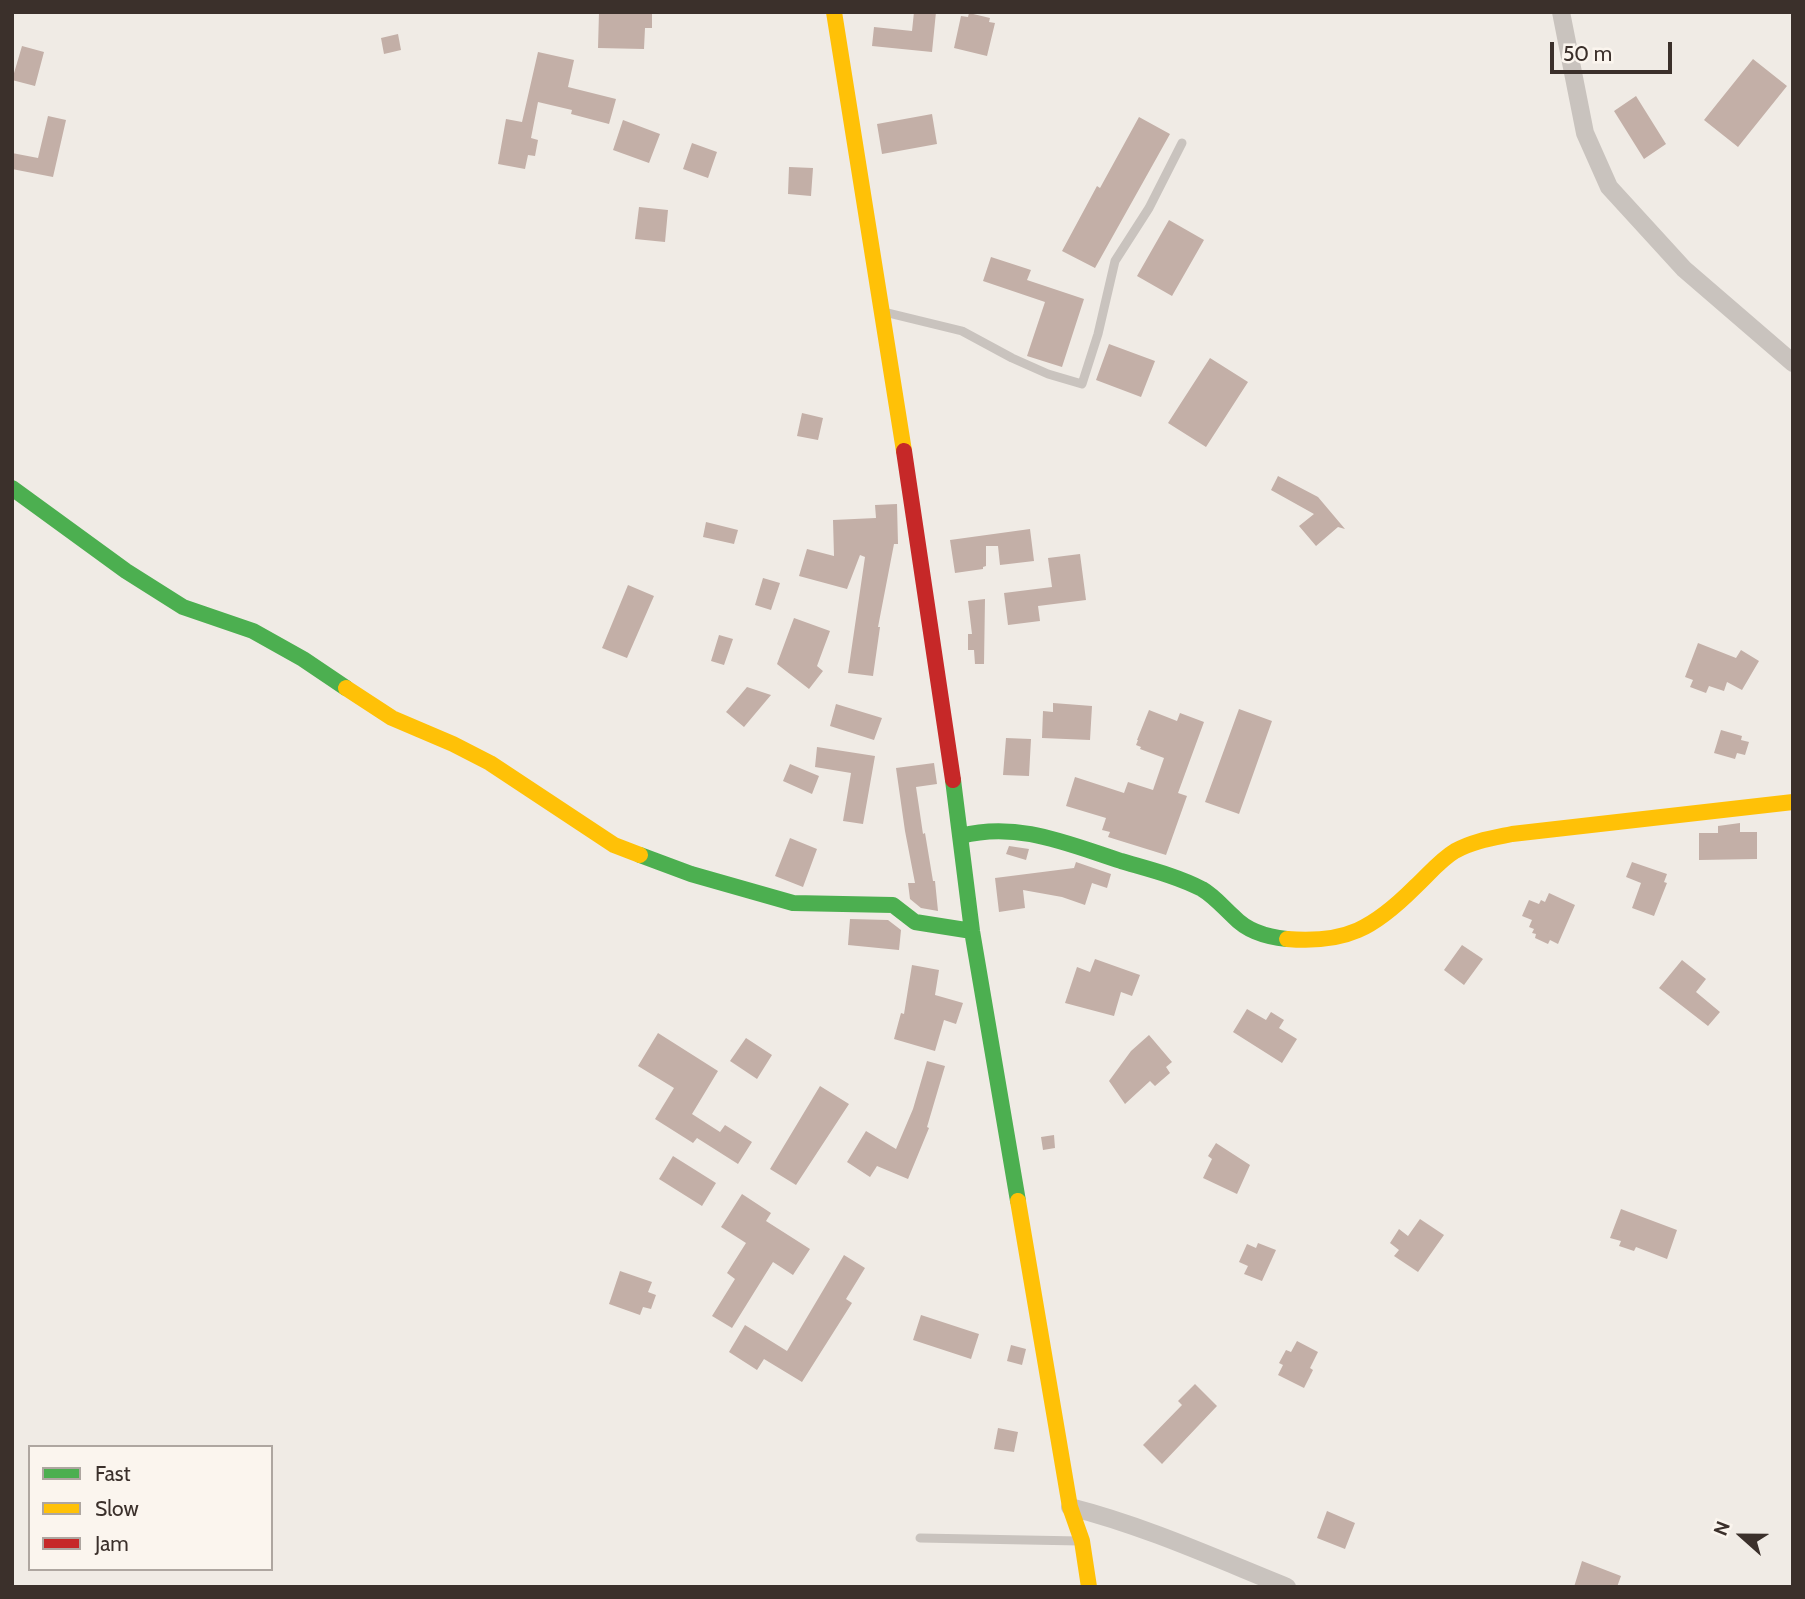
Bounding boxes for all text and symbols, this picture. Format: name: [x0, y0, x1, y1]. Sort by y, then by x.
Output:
scale bar: [1553, 28, 1675, 72]
text: 50 m: [1563, 41, 1612, 66]
legend: [28, 1445, 273, 1571]
text: Fast: [95, 1461, 131, 1486]
text: Slow: [95, 1496, 139, 1521]
north arrow: [1707, 1501, 1777, 1571]
text: N: [1709, 1518, 1735, 1539]
text: Jam: [95, 1531, 129, 1556]

